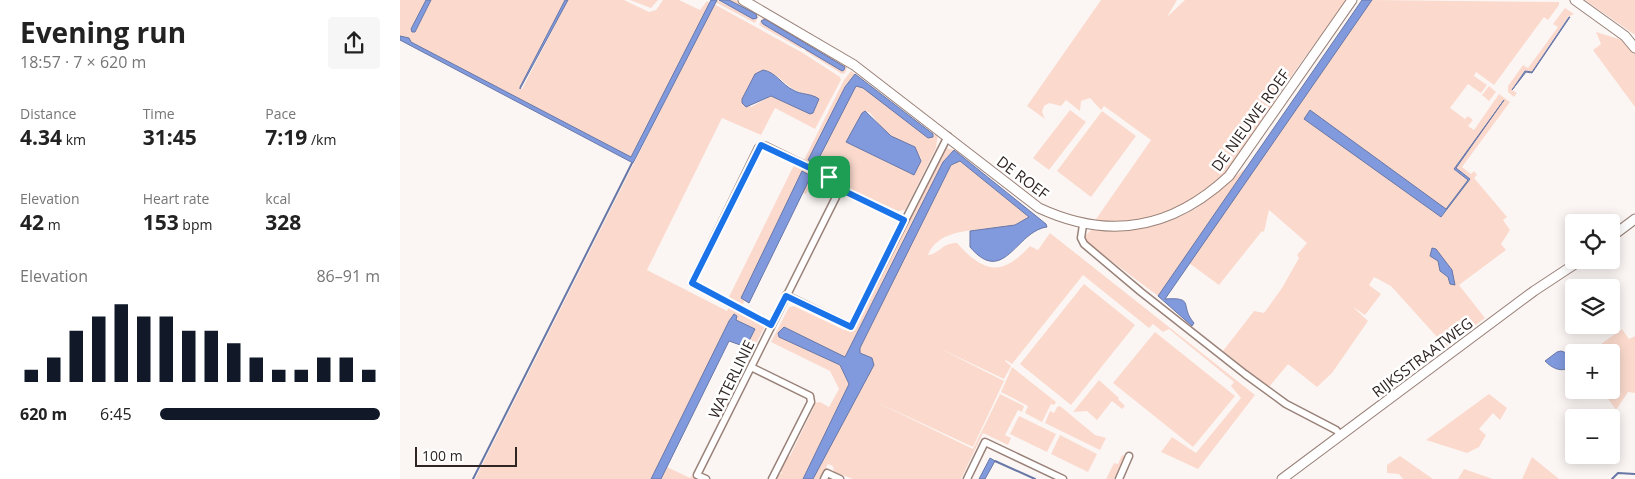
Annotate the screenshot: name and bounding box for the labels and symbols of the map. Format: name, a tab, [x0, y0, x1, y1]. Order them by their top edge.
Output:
street label: DE NIEUWE ROEF	[1206, 65, 1294, 175]
street label: DE ROEF	[993, 151, 1053, 203]
pin	[808, 156, 850, 198]
street label: RIJKSSTRAATWEG	[1368, 313, 1476, 401]
street label: WATERLINIE	[703, 336, 759, 422]
scale bar	[415, 444, 518, 467]

